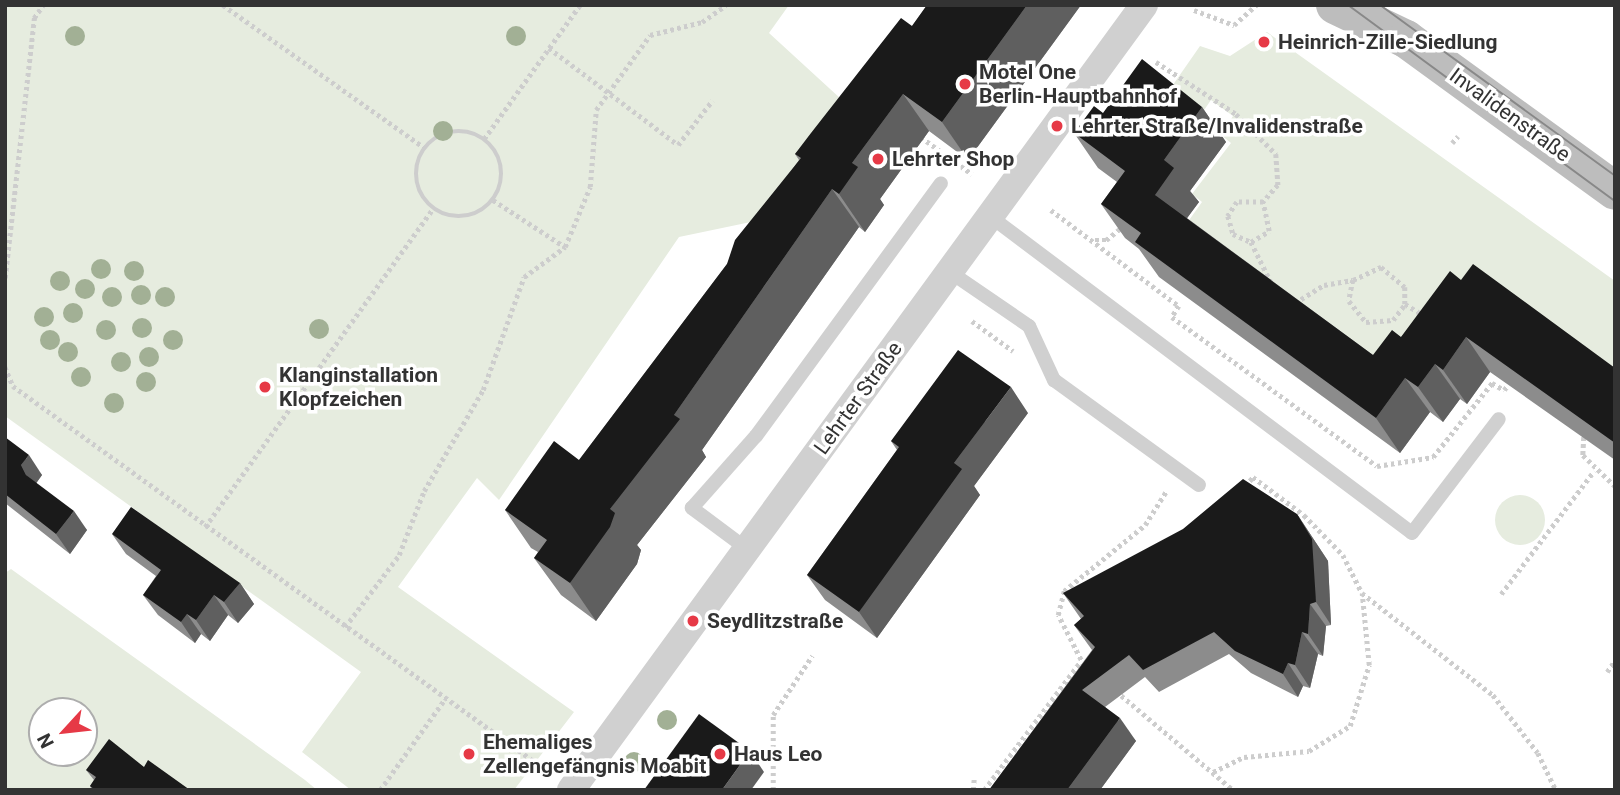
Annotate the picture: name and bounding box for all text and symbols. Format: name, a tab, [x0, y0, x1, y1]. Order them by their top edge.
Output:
place label: Heinrich-Zille-Siedlung	[1278, 29, 1497, 55]
marker: Heinrich-Zille-Siedlung	[1256, 34, 1272, 50]
place label: Motel One Berlin-Hauptbahnhof	[979, 59, 1177, 109]
street label: Invalidenstraße	[1445, 63, 1575, 167]
marker: Motel One Berlin-Hauptbahnhof	[957, 76, 973, 92]
place label: Lehrter Straße/Invalidenstraße	[1071, 113, 1363, 139]
marker: Lehrter Straße/Invalidenstraße	[1049, 118, 1065, 134]
place label: Lehrter Shop	[892, 146, 1014, 172]
marker: Lehrter Shop	[870, 151, 886, 167]
street label: Lehrter Straße	[809, 337, 907, 459]
place label: Klanginstallation Klopfzeichen	[279, 362, 438, 412]
marker: Klanginstallation Klopfzeichen	[257, 379, 273, 395]
place label: Seydlitzstraße	[707, 608, 843, 634]
marker: Seydlitzstraße	[685, 613, 701, 629]
north arrow	[28, 697, 98, 767]
place label: Ehemaliges Zellengefängnis Moabit	[483, 729, 706, 779]
text: N	[32, 730, 59, 752]
place label: Haus Leo	[734, 741, 822, 767]
marker: Ehemaliges Zellengefängnis Moabit	[461, 746, 477, 762]
marker: Haus Leo	[712, 746, 728, 762]

